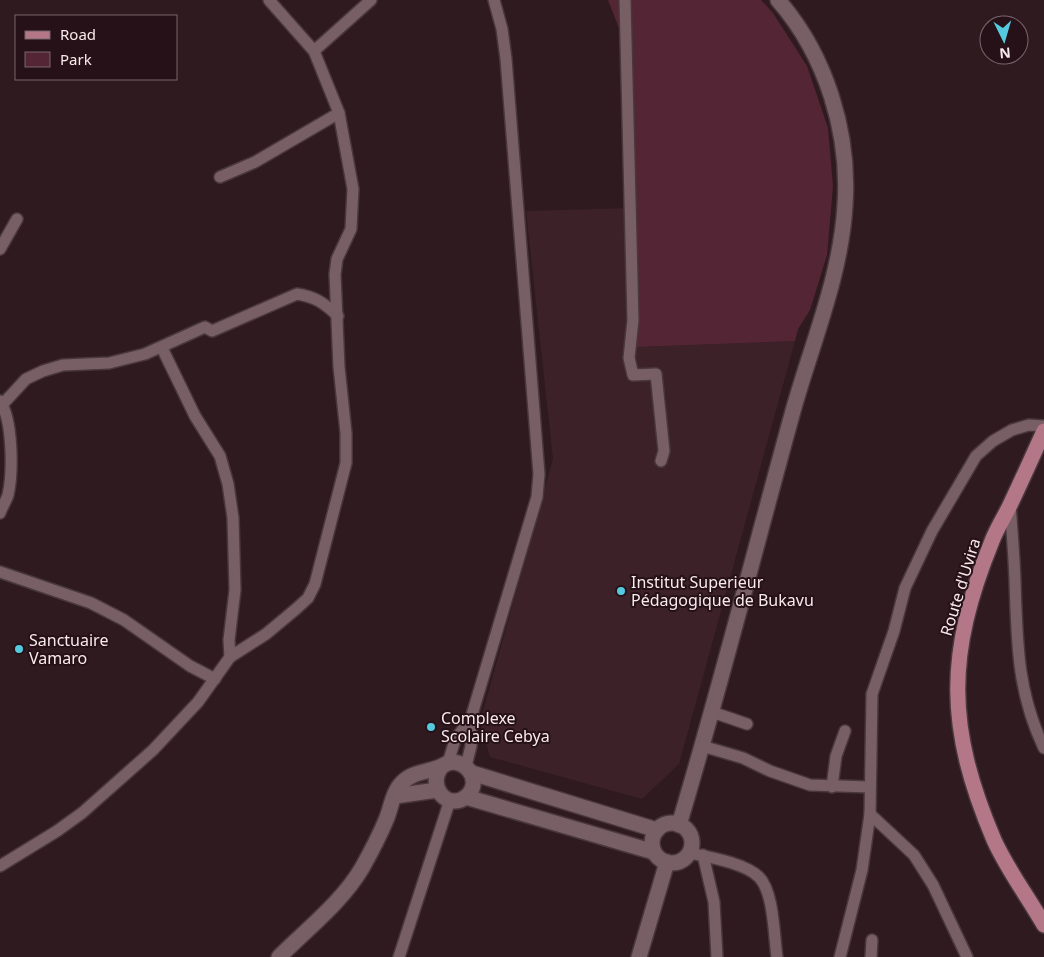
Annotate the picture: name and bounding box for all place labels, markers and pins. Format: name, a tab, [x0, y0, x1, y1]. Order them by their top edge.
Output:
place label: Institut Superieur Pédagogique de Bukavu	[631, 571, 814, 611]
marker: Institut Superieur Pédagogique de Bukavu	[615, 585, 627, 597]
place label: Sanctuaire Vamaro	[29, 629, 108, 669]
marker: Sanctuaire Vamaro	[13, 643, 25, 655]
place label: Complexe Scolaire Cebya	[441, 707, 550, 747]
marker: Complexe Scolaire Cebya	[425, 721, 437, 733]

